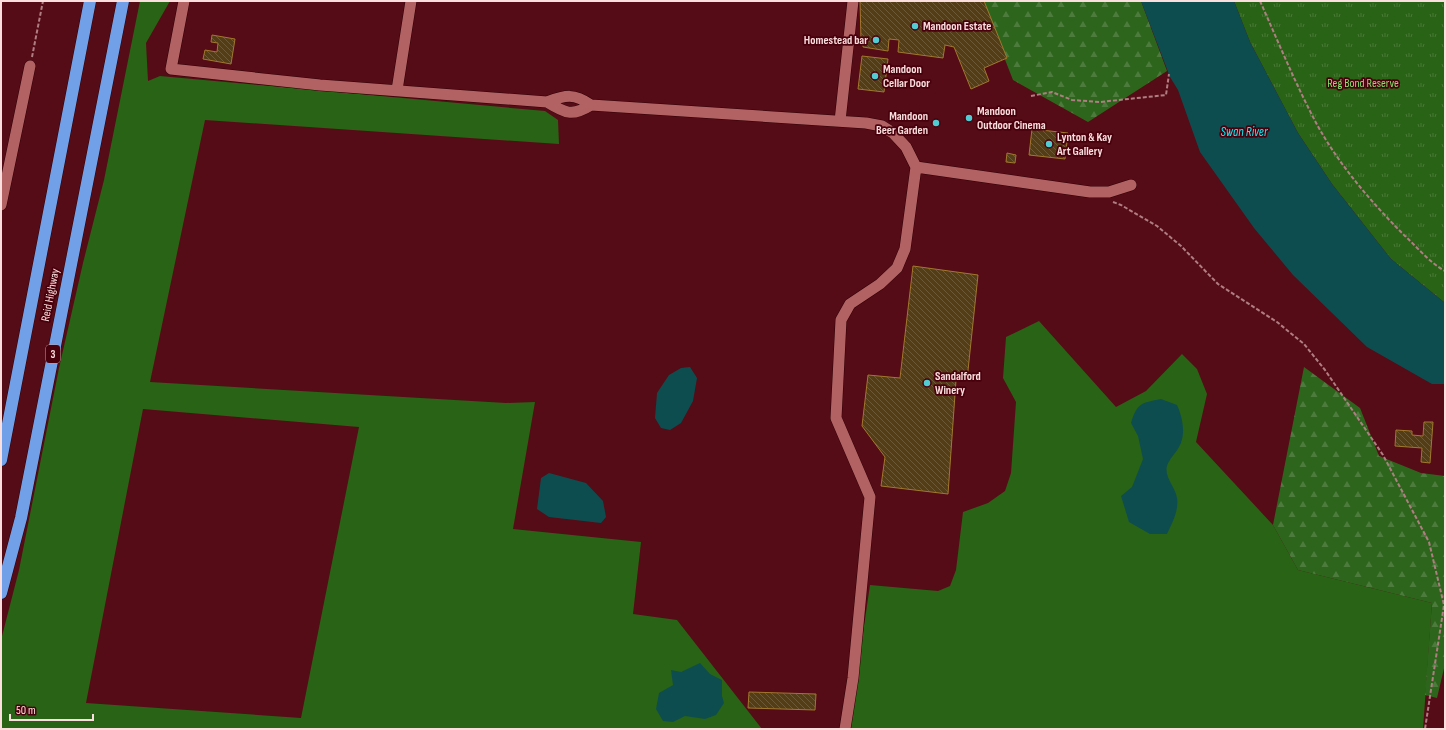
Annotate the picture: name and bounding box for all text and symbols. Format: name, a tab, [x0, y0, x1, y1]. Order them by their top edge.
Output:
place label: Mandoon Estate	[923, 19, 991, 34]
marker: Mandoon Estate	[910, 21, 920, 31]
place label: Homestead bar	[804, 33, 868, 48]
marker: Homestead bar	[871, 35, 881, 45]
place label: Mandoon Cellar Door	[883, 62, 930, 91]
marker: Mandoon Cellar Door	[870, 71, 880, 81]
park label: Reg Bond Reserve	[1327, 76, 1399, 91]
place label: Mandoon Outdoor Cinema	[977, 104, 1046, 133]
place label: Mandoon Beer Garden	[876, 109, 928, 138]
marker: Mandoon Outdoor Cinema	[964, 113, 974, 123]
marker: Mandoon Beer Garden	[931, 118, 941, 128]
water label: Swan River	[1220, 124, 1269, 140]
place label: Lynton & Kay Art Gallery	[1056, 130, 1112, 159]
marker: Lynton & Kay Art Gallery	[1044, 139, 1054, 149]
street label: Reid Highway	[38, 267, 63, 323]
road number: 3	[46, 345, 60, 363]
place label: Sandalford Winery	[935, 369, 981, 398]
marker: Sandalford Winery	[922, 378, 932, 388]
scale bar	[10, 696, 93, 722]
text: 50 m	[16, 703, 36, 718]

